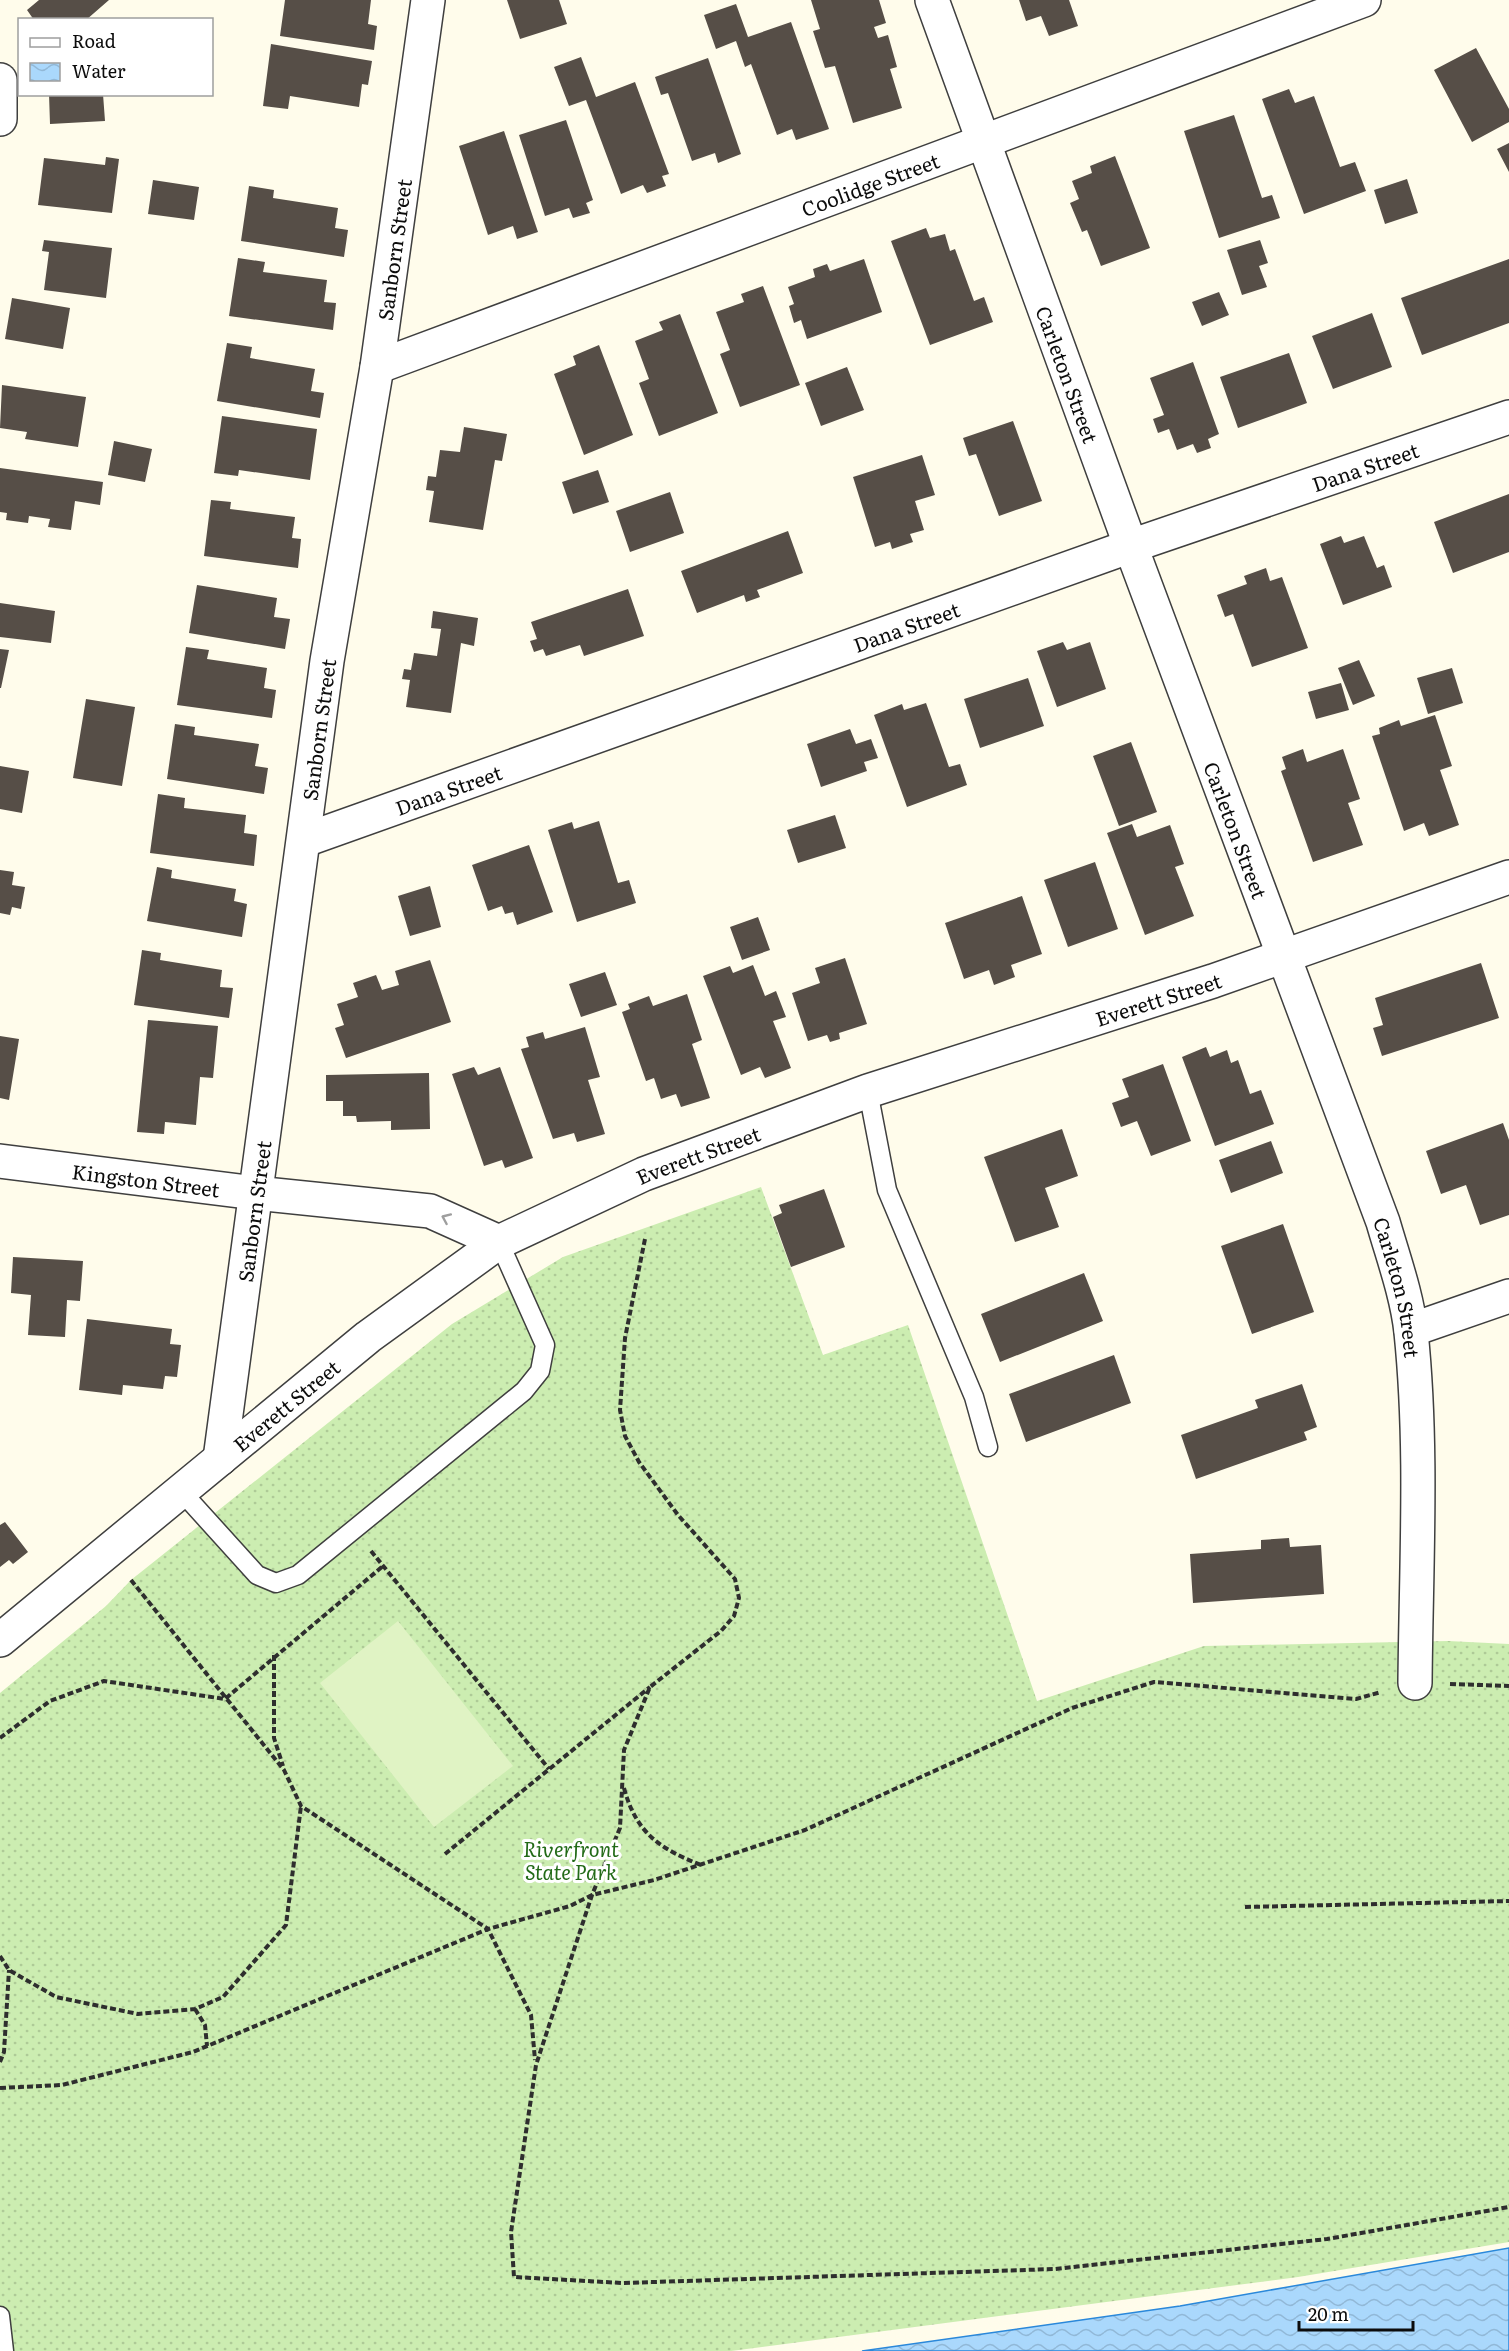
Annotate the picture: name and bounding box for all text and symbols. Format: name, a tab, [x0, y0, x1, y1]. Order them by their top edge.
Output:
legend	[18, 18, 213, 96]
text: Road	[72, 27, 116, 54]
text: Water	[72, 57, 126, 84]
street label: Coolidge Street	[797, 144, 943, 223]
street label: Sanborn Street	[369, 177, 418, 322]
street label: Carleton Street	[1029, 301, 1107, 447]
street label: Dana Street	[1308, 434, 1422, 498]
street label: Dana Street	[849, 593, 963, 659]
street label: Sanborn Street	[293, 657, 342, 802]
street label: Dana Street	[391, 756, 506, 822]
street label: Carleton Street	[1197, 757, 1276, 903]
street label: Everett Street	[1091, 964, 1225, 1033]
street label: Everett Street	[630, 1117, 764, 1191]
street label: Sanborn Street	[229, 1139, 278, 1284]
street label: Kingston Street	[70, 1155, 221, 1203]
one-way arrow	[441, 1213, 452, 1225]
street label: Carleton Street	[1367, 1213, 1428, 1359]
street label: Everett Street	[226, 1352, 346, 1458]
park label: Riverfront State Park	[523, 1833, 619, 1886]
scale bar	[1299, 2294, 1413, 2332]
text: 20 m	[1308, 2300, 1349, 2327]

